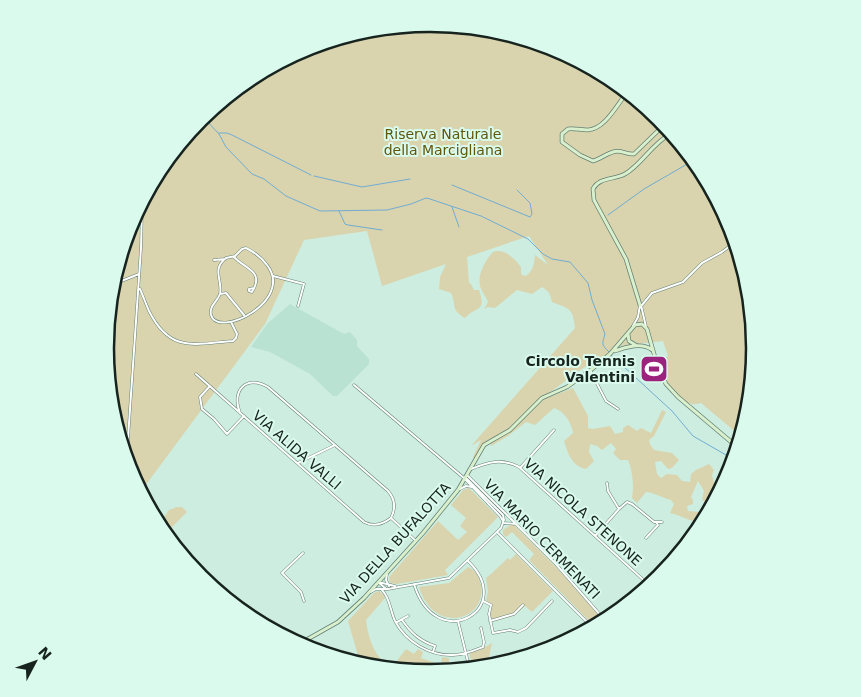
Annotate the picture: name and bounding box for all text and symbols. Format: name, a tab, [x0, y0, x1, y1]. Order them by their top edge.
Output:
park label: Riserva Naturale della Marcigliana	[384, 126, 502, 158]
place label: Circolo Tennis Valentini	[526, 353, 635, 385]
sports icon: Circolo Tennis Valentini	[639, 354, 669, 384]
street label: VIA ALIDA VALLI	[250, 407, 344, 493]
street label: VIA NICOLA STENONE	[521, 455, 645, 569]
street label: VIA MARIO CERMENATI	[481, 476, 603, 602]
street label: VIA DELLA BUFALOTTA	[336, 479, 454, 607]
north arrow	[10, 637, 60, 687]
text: N	[35, 644, 55, 663]

